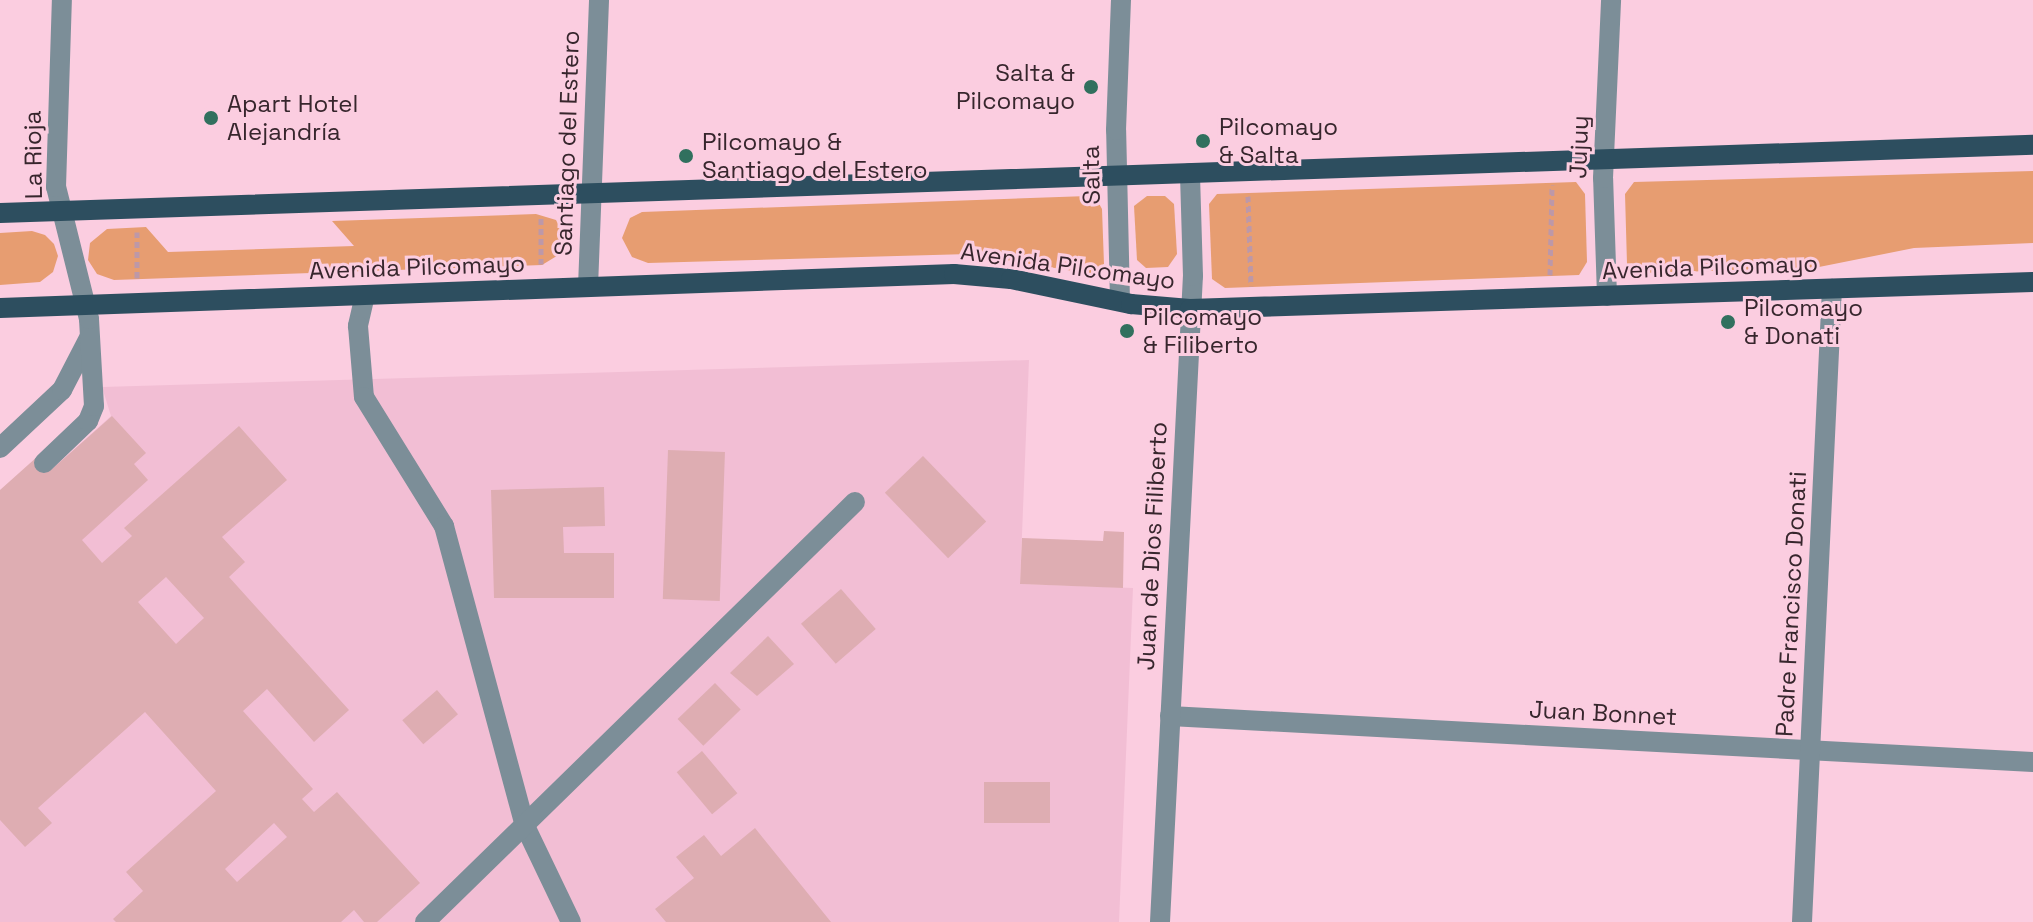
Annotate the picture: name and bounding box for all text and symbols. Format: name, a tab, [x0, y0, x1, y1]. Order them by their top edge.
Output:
street label: Santiago del Estero	[549, 30, 585, 256]
place label: Salta & Pilcomayo	[956, 59, 1075, 115]
marker: Salta & Pilcomayo	[1082, 78, 1100, 96]
place label: Apart Hotel Alejandría	[227, 90, 358, 146]
marker: Apart Hotel Alejandría	[202, 109, 220, 127]
street label: La Rioja	[18, 110, 48, 200]
place label: Pilcomayo & Salta	[1219, 113, 1338, 169]
street label: Jujuy	[1563, 115, 1595, 179]
place label: Pilcomayo & Santiago del Estero	[702, 128, 928, 184]
marker: Pilcomayo & Salta	[1194, 132, 1212, 150]
street label: Salta	[1076, 145, 1106, 205]
marker: Pilcomayo & Santiago del Estero	[677, 147, 695, 165]
street label: Avenida Pilcomayo	[959, 237, 1177, 295]
street label: Avenida Pilcomayo	[308, 249, 526, 285]
street label: Avenida Pilcomayo	[1601, 249, 1819, 285]
place label: Pilcomayo & Donati	[1744, 294, 1863, 350]
place label: Pilcomayo & Filiberto	[1143, 303, 1262, 359]
marker: Pilcomayo & Donati	[1719, 313, 1737, 331]
marker: Pilcomayo & Filiberto	[1118, 322, 1136, 340]
street label: Juan de Dios Filiberto	[1131, 421, 1173, 671]
street label: Padre Francisco Donati	[1770, 471, 1812, 737]
street label: Juan Bonnet	[1528, 695, 1678, 731]

